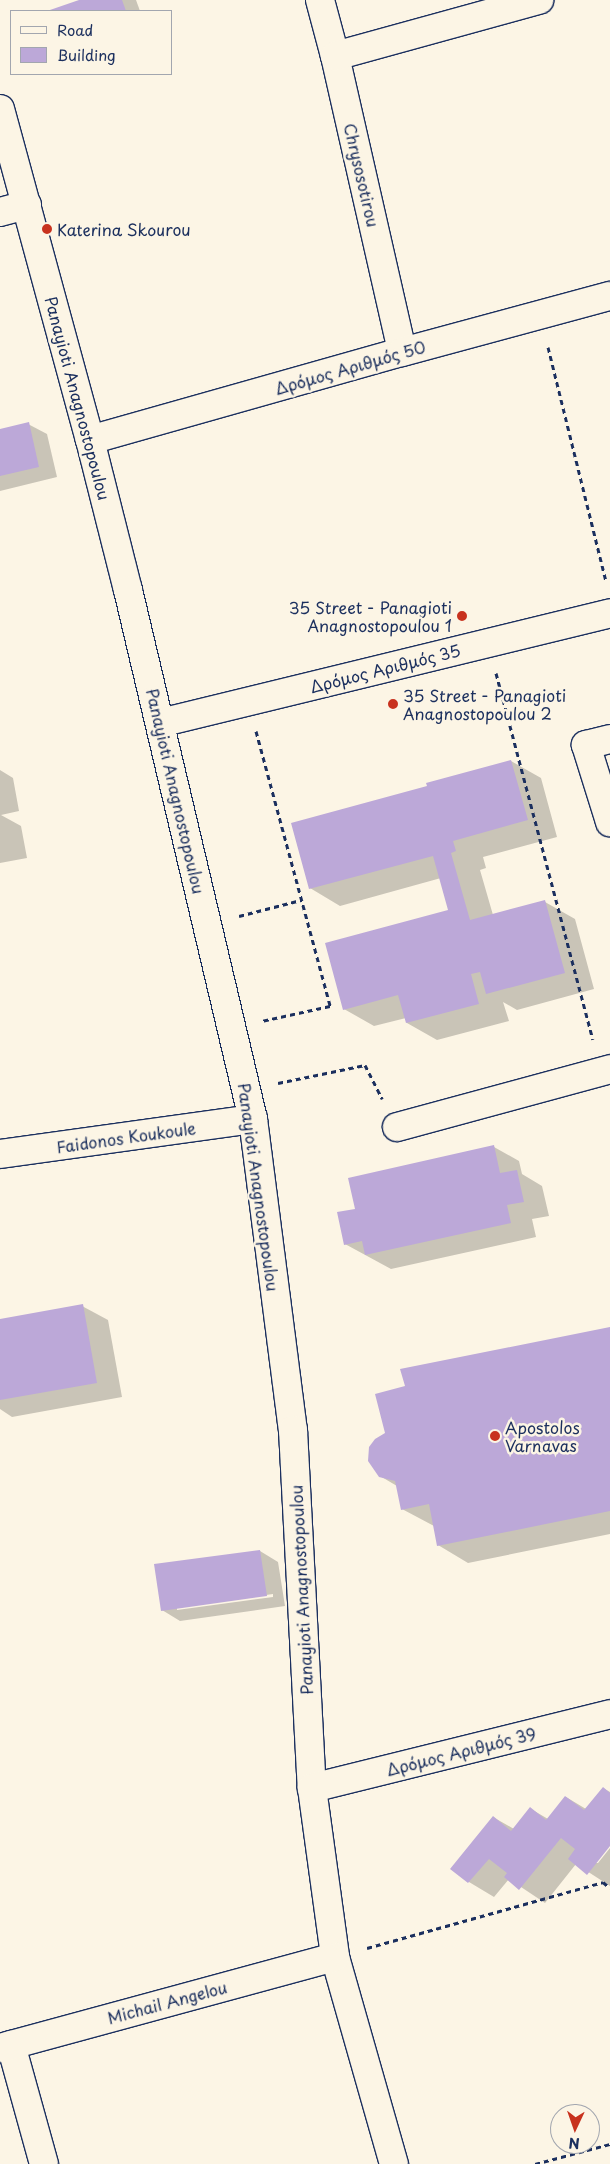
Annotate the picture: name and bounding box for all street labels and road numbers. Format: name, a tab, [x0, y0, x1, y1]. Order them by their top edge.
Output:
street label: Chrysosotirou	[341, 121, 383, 229]
street label: Panayioti Anagnostopoulou	[41, 294, 115, 502]
street label: Δρόμος Αριθμός 50	[272, 336, 428, 398]
street label: Δρόμος Αριθμός 35	[307, 640, 463, 696]
street label: Panayioti Anagnostopoulou	[143, 686, 209, 896]
street label: Panayioti Anagnostopoulou	[235, 1081, 283, 1293]
street label: Faidonos Koukoule	[55, 1118, 197, 1156]
street label: Panayioti Anagnostopoulou	[286, 1484, 316, 1696]
street label: Δρόμος Αριθμός 39	[384, 1723, 538, 1779]
street label: Michail Angelou	[105, 1977, 229, 2027]

